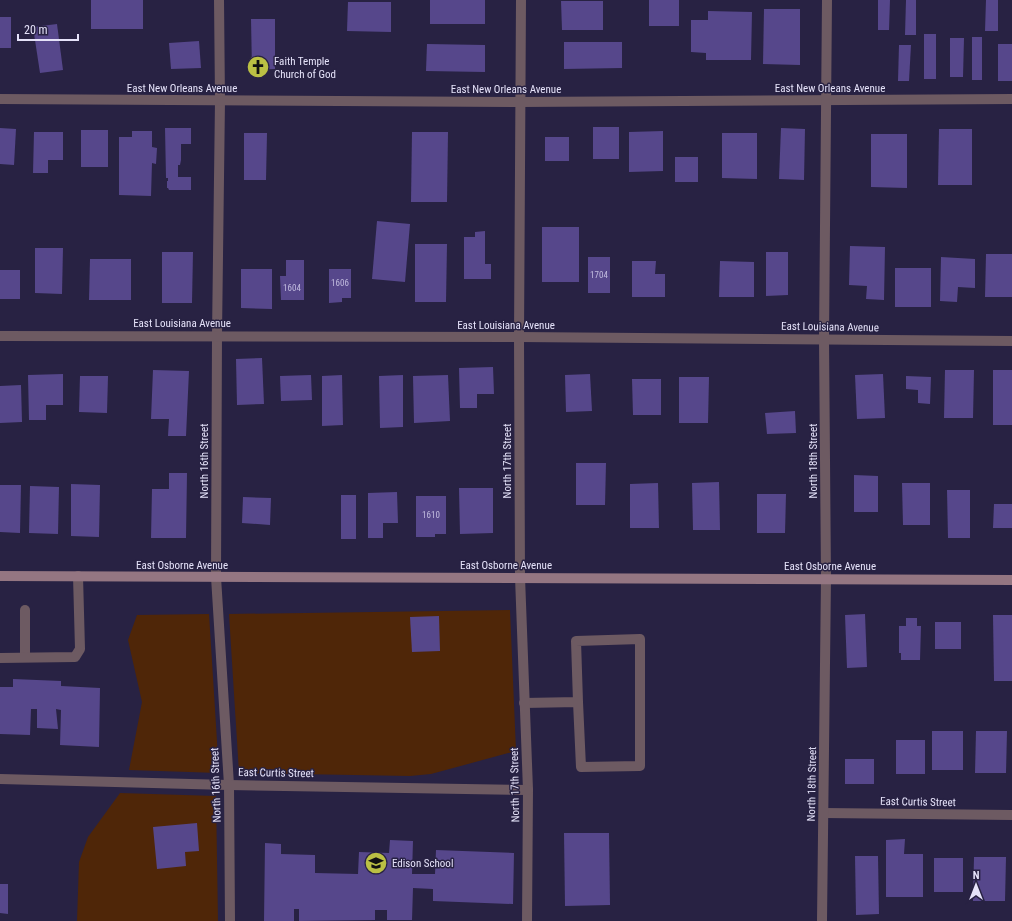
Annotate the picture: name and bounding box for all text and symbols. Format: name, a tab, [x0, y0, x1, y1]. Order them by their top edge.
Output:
scale bar	[18, 16, 78, 42]
text: 20 m	[24, 23, 48, 37]
church icon: Faith Temple Church of God	[245, 54, 271, 80]
place label: Faith Temple Church of God	[274, 55, 336, 81]
street label: East New Orleans Avenue	[127, 82, 237, 95]
street label: East New Orleans Avenue	[775, 82, 885, 95]
street label: East New Orleans Avenue	[451, 83, 561, 96]
house number: 1704	[590, 270, 608, 280]
house number: 1606	[331, 278, 349, 288]
house number: 1604	[283, 283, 301, 293]
street label: East Louisiana Avenue	[133, 317, 231, 330]
street label: East Louisiana Avenue	[457, 319, 555, 332]
street label: East Louisiana Avenue	[781, 320, 879, 334]
street label: North 16th Street	[198, 424, 211, 498]
street label: North 17th Street	[501, 424, 514, 498]
street label: North 18th Street	[807, 424, 820, 498]
house number: 1610	[422, 510, 440, 520]
street label: East Osborne Avenue	[136, 559, 228, 572]
street label: East Osborne Avenue	[460, 559, 552, 572]
street label: East Osborne Avenue	[784, 560, 876, 573]
street label: North 16th Street	[208, 747, 224, 823]
street label: North 18th Street	[805, 747, 819, 821]
street label: North 17th Street	[508, 748, 522, 822]
street label: East Curtis Street	[238, 766, 314, 780]
street label: East Curtis Street	[880, 795, 956, 809]
school or university icon: Edison School	[363, 850, 389, 876]
place label: Edison School	[392, 857, 453, 870]
north arrow	[956, 865, 996, 905]
text: N	[973, 869, 980, 882]

